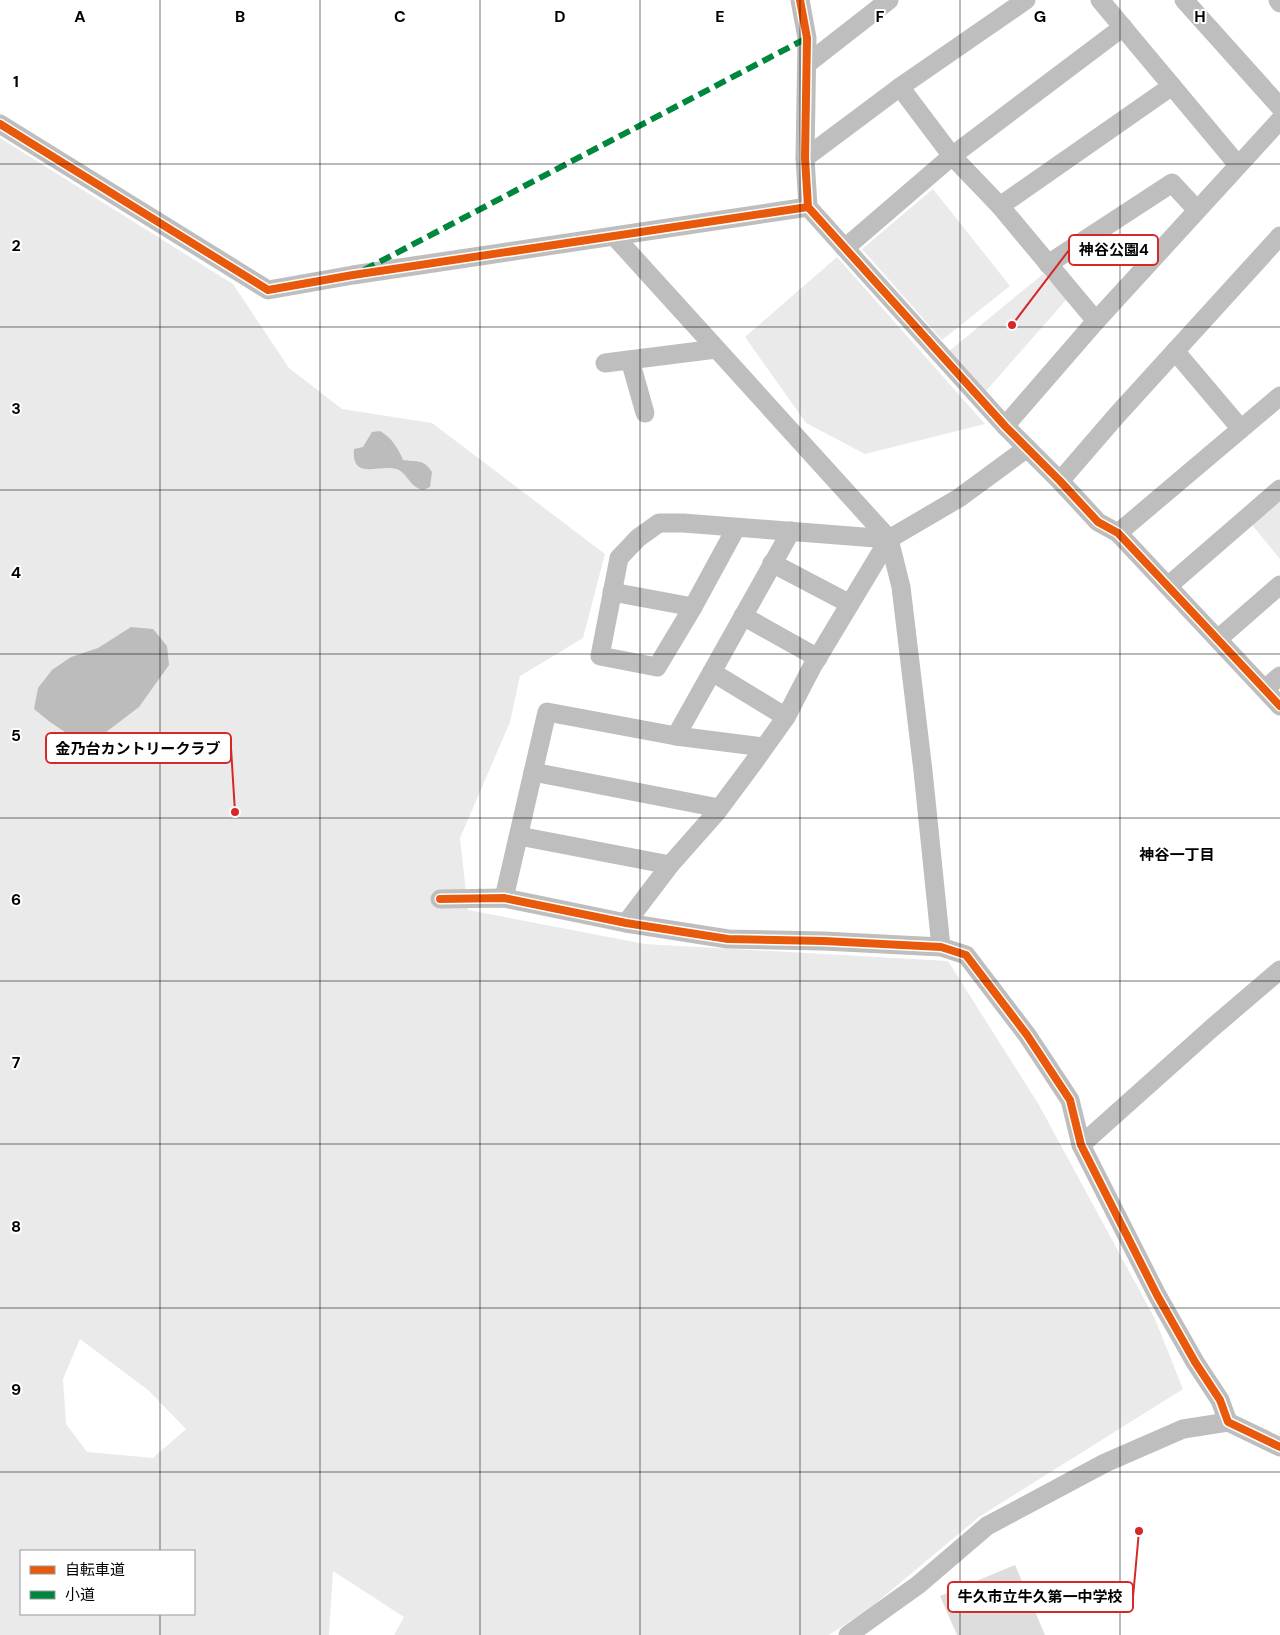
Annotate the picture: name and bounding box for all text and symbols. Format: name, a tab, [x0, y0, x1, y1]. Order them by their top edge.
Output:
text: A	[74, 6, 86, 27]
text: B	[235, 6, 245, 27]
text: C	[394, 6, 406, 27]
text: D	[554, 6, 566, 27]
text: E	[715, 6, 725, 27]
text: F	[876, 6, 885, 27]
text: G	[1034, 6, 1046, 27]
text: H	[1194, 6, 1206, 27]
text: 1	[13, 71, 19, 92]
text: 2	[11, 235, 21, 256]
callout: 神谷公園4	[1069, 235, 1158, 265]
text: 神谷公園4	[1078, 240, 1149, 260]
text: 3	[11, 398, 21, 419]
text: 4	[11, 562, 21, 583]
text: 5	[11, 725, 21, 746]
callout: 金乃台カントリークラブ	[46, 733, 231, 763]
text: 金乃台カントリークラブ	[55, 739, 221, 759]
district label: 神谷一丁目	[1138, 845, 1215, 865]
text: 6	[11, 889, 21, 910]
text: 7	[12, 1052, 21, 1073]
text: 8	[11, 1216, 21, 1237]
text: 9	[11, 1379, 21, 1400]
legend	[20, 1550, 195, 1615]
text: 自転車道	[65, 1560, 125, 1580]
callout: 牛久市立牛久第一中学校	[948, 1582, 1133, 1612]
text: 小道	[65, 1585, 95, 1605]
text: 牛久市立牛久第一中学校	[957, 1587, 1123, 1607]

